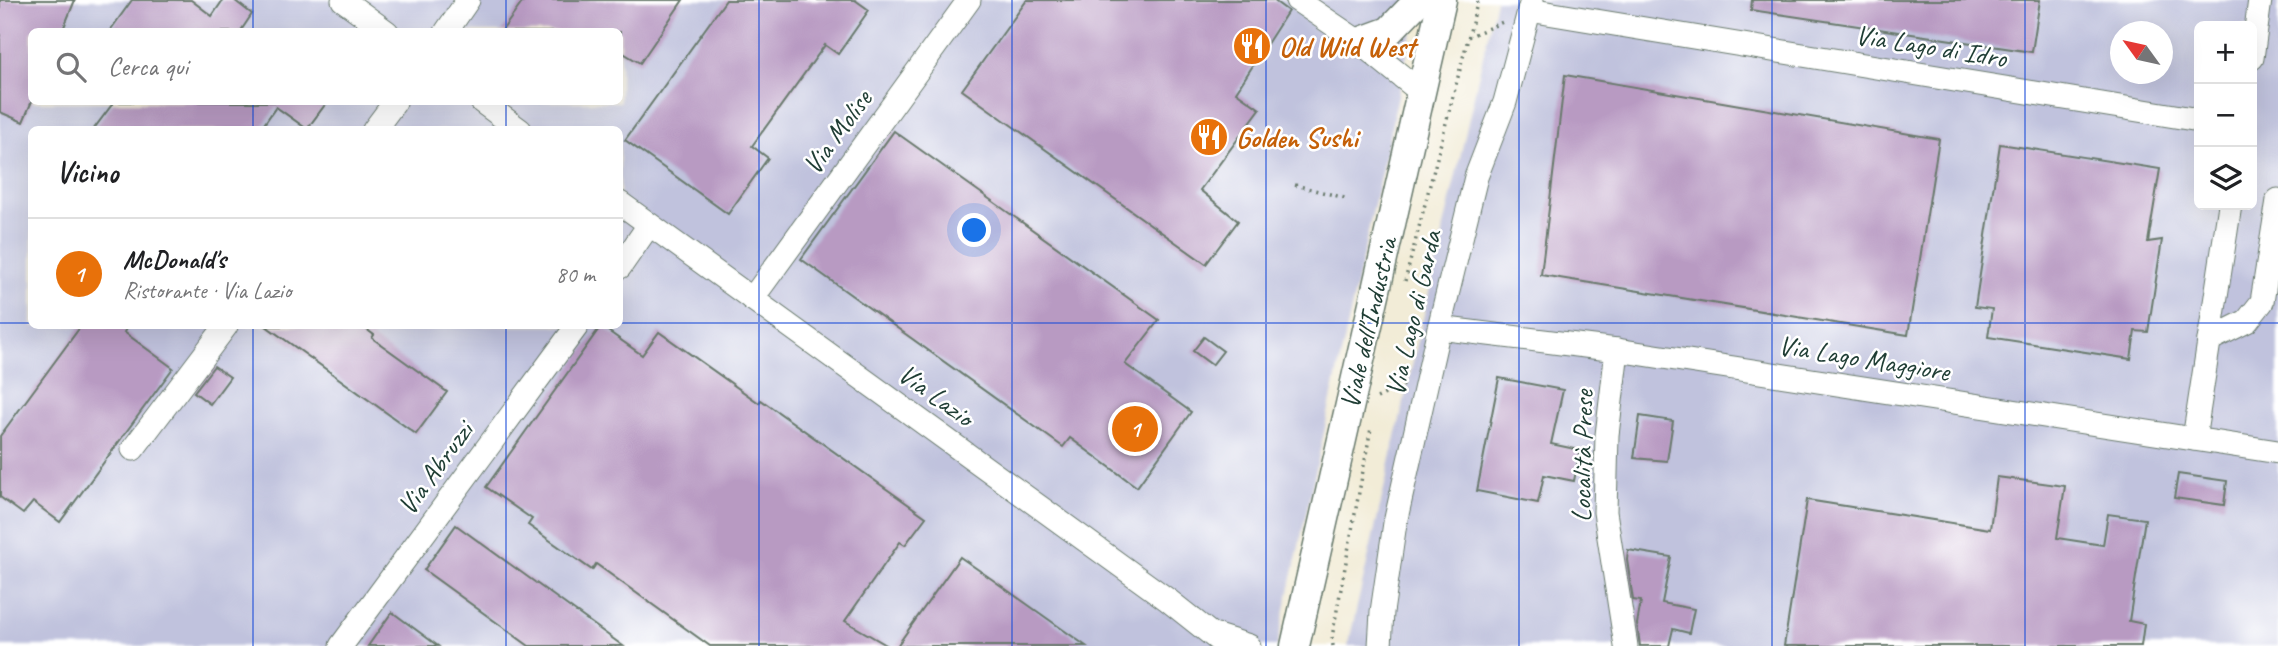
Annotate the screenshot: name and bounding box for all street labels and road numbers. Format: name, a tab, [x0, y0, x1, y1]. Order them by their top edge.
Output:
street label: Via Lago di Idro	[1853, 17, 2011, 76]
street label: Via Molise	[795, 81, 880, 181]
street label: Via Lago di Garda	[1377, 225, 1449, 399]
street label: Viale dell'Industria	[1331, 232, 1405, 412]
street label: Via Lago Maggiore	[1776, 327, 1954, 389]
street label: Via Lazio	[891, 356, 983, 436]
street label: Località Prese	[1563, 388, 1601, 522]
street label: Via Abruzzi	[389, 411, 483, 521]

